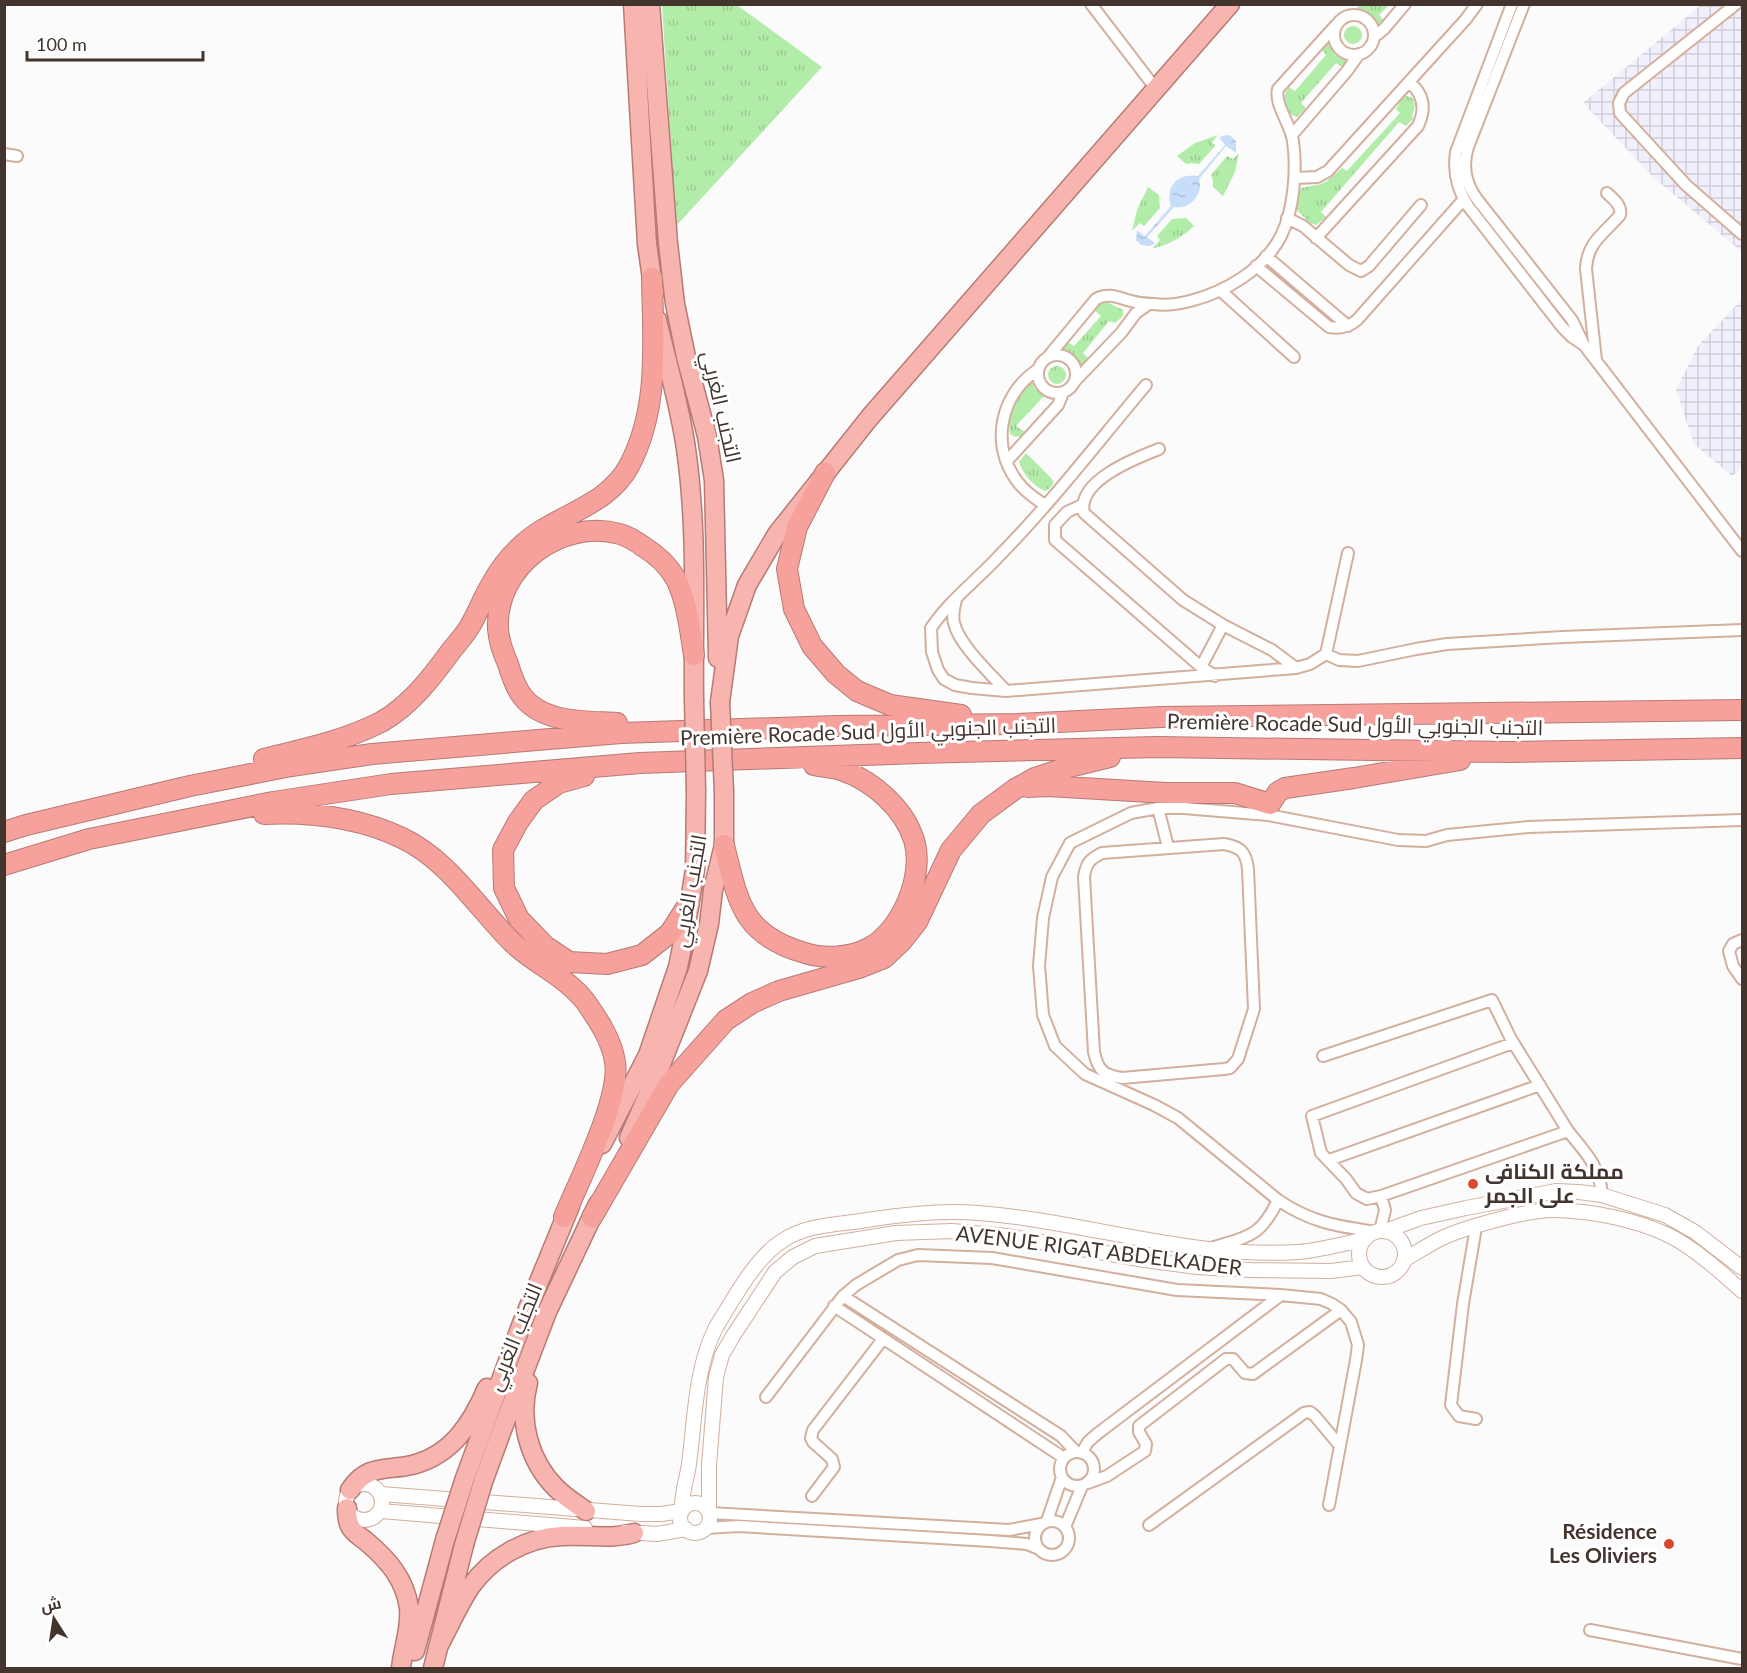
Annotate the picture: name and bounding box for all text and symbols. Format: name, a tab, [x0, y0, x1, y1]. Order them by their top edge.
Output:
scale bar	[27, 24, 202, 62]
text: 100 m	[36, 33, 87, 55]
street label: التجنب الغربي	[693, 348, 747, 466]
street label: Première Rocade Sud التجنب الجنوبي الأول	[1167, 708, 1543, 744]
street label: Première Rocade Sud التجنب الجنوبي الأول	[679, 711, 1057, 755]
street label: التجنب الغربي	[666, 832, 716, 950]
place label: مملكة الكنافى على الجمر	[1484, 1158, 1624, 1208]
marker: مملكة الكنافى على الجمر	[1466, 1177, 1480, 1191]
street label: AVENUE RIGAT ABDELKADER	[955, 1220, 1244, 1280]
street label: التجنب الغربي	[481, 1279, 551, 1396]
place label: Résidence Les Oliviers	[1549, 1518, 1657, 1567]
marker: Résidence Les Oliviers	[1662, 1537, 1676, 1551]
north arrow	[24, 1589, 84, 1649]
text: ش	[39, 1592, 63, 1616]

